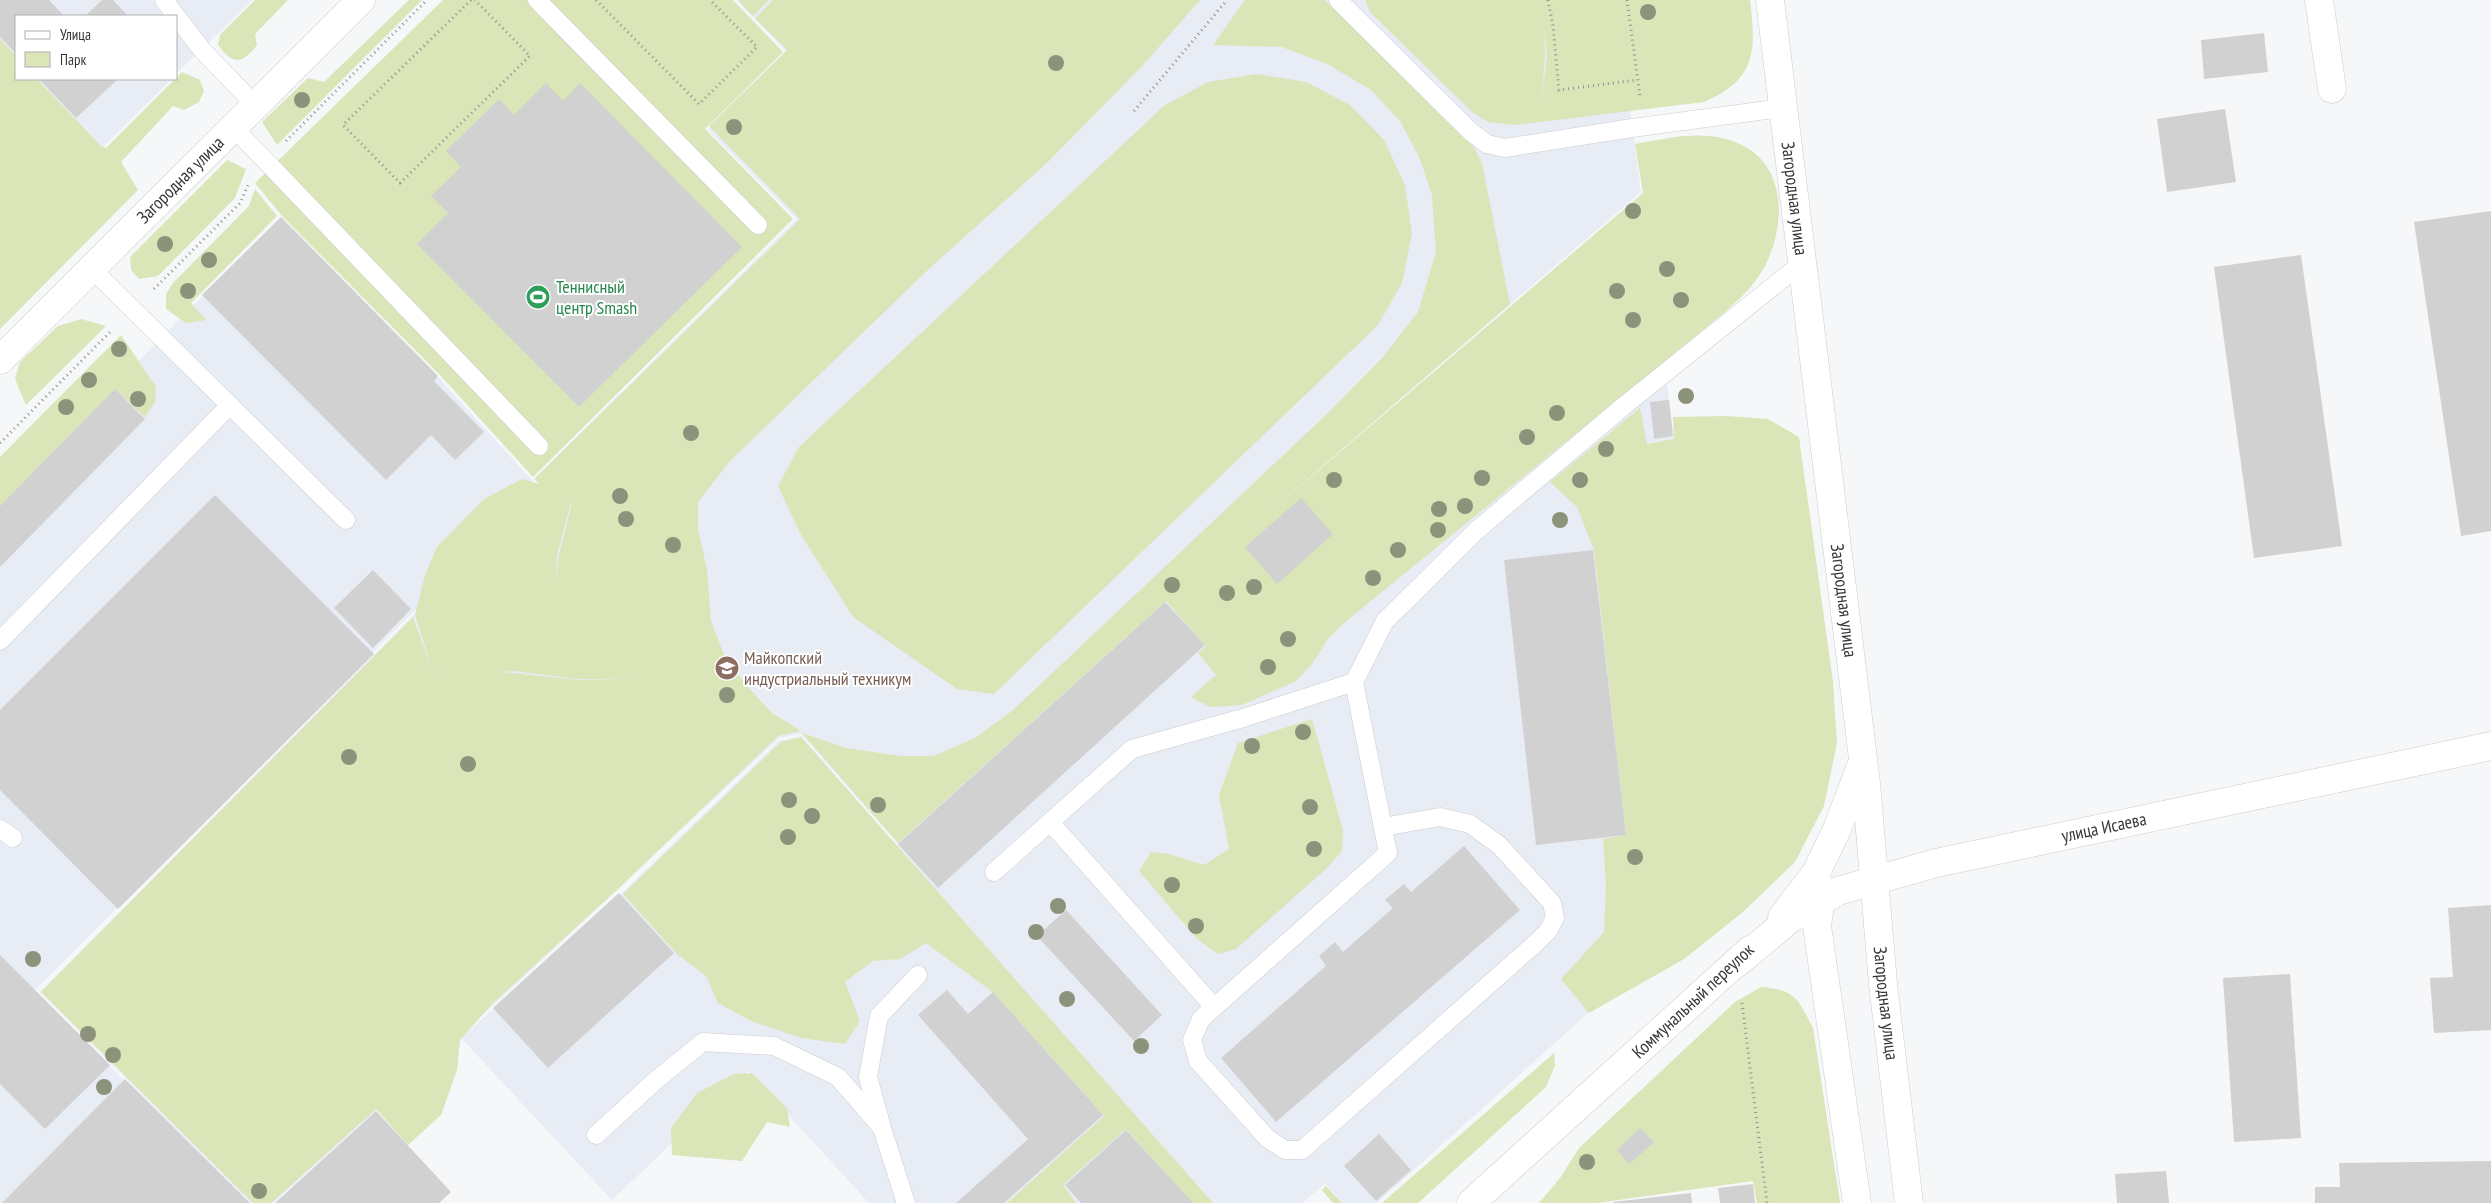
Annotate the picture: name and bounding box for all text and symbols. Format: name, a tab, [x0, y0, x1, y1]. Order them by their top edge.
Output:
legend	[15, 15, 178, 80]
text: Улица	[60, 25, 91, 44]
text: Парк	[60, 50, 86, 69]
street label: Загородная улица	[132, 131, 229, 228]
street label: Загородная улица	[1776, 140, 1813, 256]
place label: Теннисный центр Smash	[556, 275, 637, 319]
sports icon: Теннисный центр Smash	[525, 284, 551, 310]
street label: Загородная улица	[1826, 542, 1862, 658]
place label: Майкопский индустриальный техникум	[744, 646, 912, 690]
school or university icon: Майкопский индустриальный техникум	[714, 655, 740, 681]
street label: улица Исаева	[2059, 807, 2148, 847]
street label: Коммунальный переулок	[1627, 938, 1758, 1063]
street label: Загородная улица	[1869, 945, 1904, 1061]

